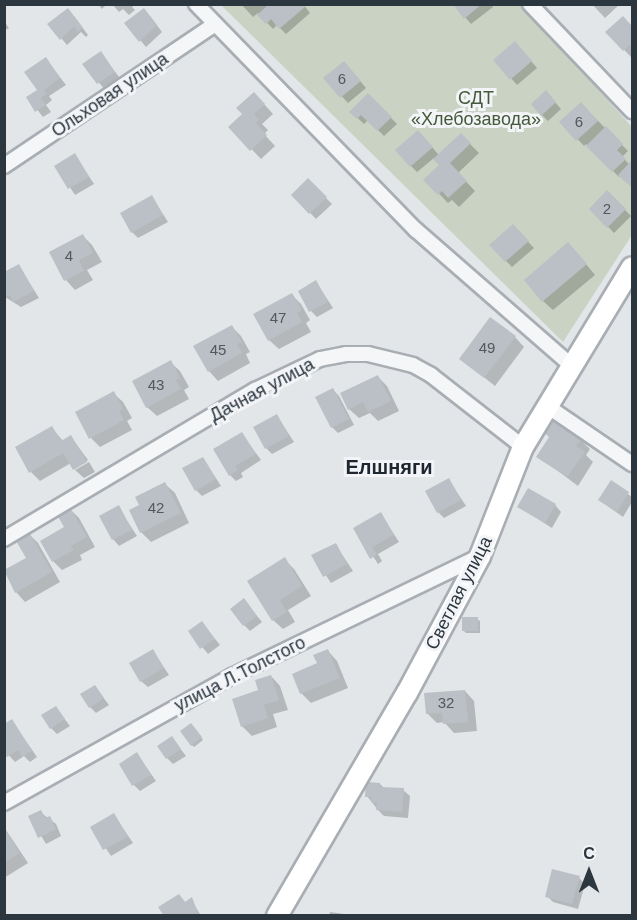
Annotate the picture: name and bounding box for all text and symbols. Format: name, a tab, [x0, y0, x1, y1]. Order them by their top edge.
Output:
street label: Ольховая улица	[48, 48, 172, 142]
house number: 6	[338, 70, 346, 88]
park label: СДТ «Хлебозавода»	[411, 88, 541, 130]
house number: 6	[575, 113, 583, 131]
house number: 2	[603, 200, 611, 218]
house number: 4	[65, 247, 73, 265]
house number: 47	[270, 309, 286, 327]
house number: 49	[479, 339, 495, 357]
house number: 45	[210, 341, 226, 359]
street label: Дачная улица	[206, 353, 318, 427]
house number: 43	[148, 376, 164, 394]
district label: Елшняги	[345, 455, 433, 479]
house number: 42	[148, 499, 164, 517]
street label: Светлая улица	[421, 533, 497, 653]
street label: улица Л.Толстого	[171, 632, 309, 716]
house number: 32	[438, 694, 454, 712]
north arrow	[559, 842, 619, 902]
text: С	[583, 845, 595, 862]

